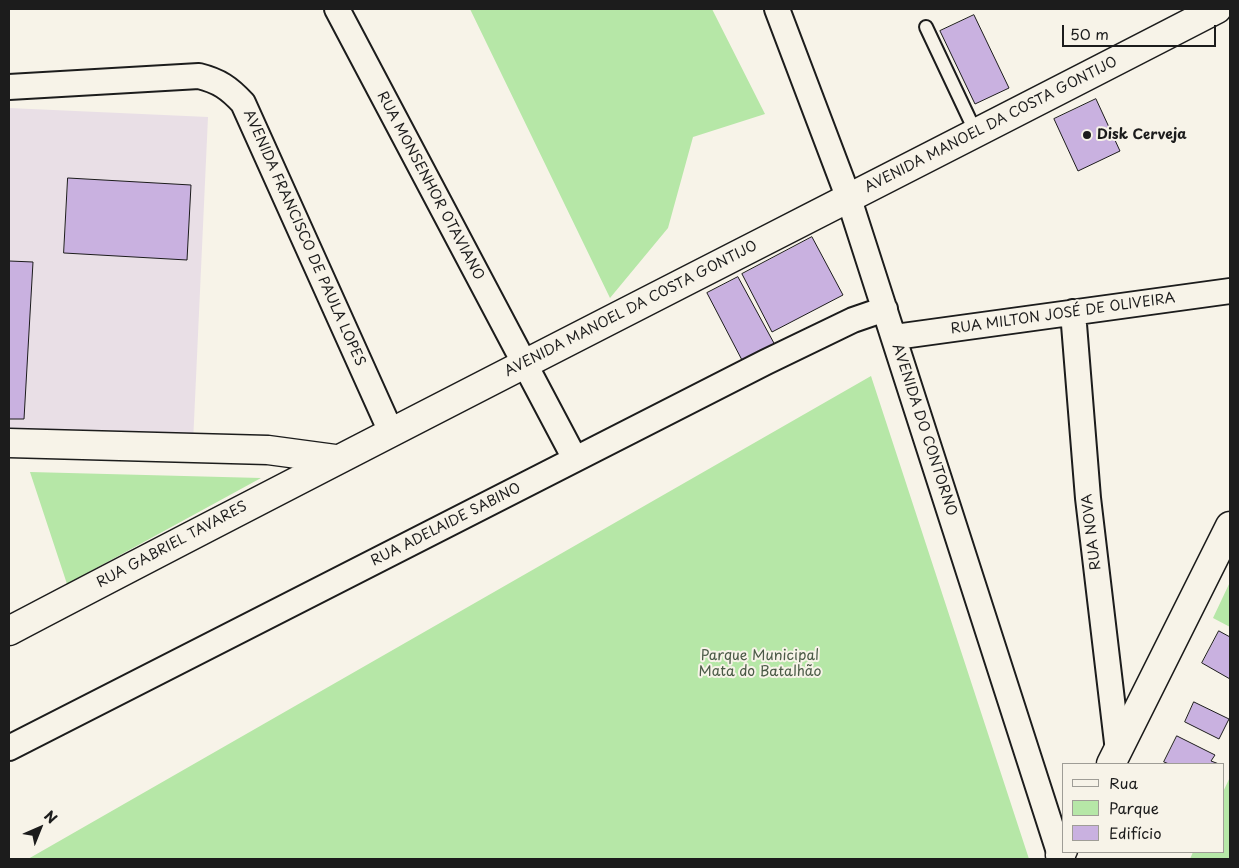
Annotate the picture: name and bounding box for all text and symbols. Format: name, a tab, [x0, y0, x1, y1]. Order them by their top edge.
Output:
scale bar	[1064, 15, 1218, 47]
text: 50 m	[1070, 22, 1109, 45]
street label: AVENIDA MANOEL DA COSTA GONTIJO	[862, 54, 1120, 196]
street label: RUA MONSENHOR OTAVIANO	[373, 89, 487, 283]
street label: AVENIDA FRANCISCO DE PAULA LOPES	[240, 107, 368, 369]
place label: Disk Cerveja	[1097, 127, 1187, 143]
marker: Disk Cerveja	[1081, 129, 1093, 141]
street label: AVENIDA MANOEL DA COSTA GONTIJO	[502, 238, 760, 380]
street label: RUA MILTON JOSÉ DE OLIVEIRA	[950, 290, 1176, 338]
street label: AVENIDA DO CONTORNO	[888, 342, 960, 518]
street label: RUA ADELAIDE SABINO	[368, 480, 524, 570]
street label: RUA NOVA	[1079, 493, 1105, 571]
street label: RUA GABRIEL TAVARES	[94, 498, 250, 592]
park label: Parque Municipal Mata do Batalhão	[699, 648, 821, 680]
legend	[1062, 763, 1224, 853]
text: Rua	[1109, 771, 1138, 794]
text: Parque	[1109, 796, 1159, 819]
north arrow	[15, 803, 65, 853]
text: N	[39, 805, 62, 828]
text: Edifício	[1109, 821, 1162, 844]

